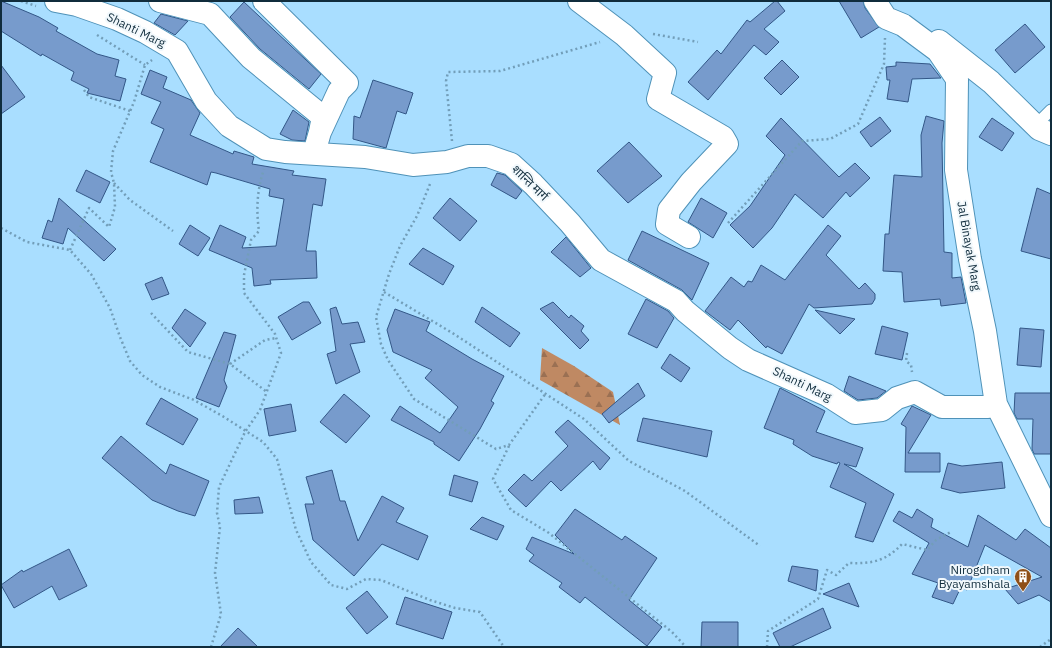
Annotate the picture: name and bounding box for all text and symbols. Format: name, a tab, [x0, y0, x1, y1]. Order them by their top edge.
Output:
street label: Shanti Marg	[104, 9, 169, 51]
street label: शान्ति मार्ग	[509, 162, 552, 204]
street label: Jal Binayak Marg	[954, 200, 985, 292]
street label: Shanti Marg	[770, 363, 835, 405]
place label: Nirogdham Byayamshala	[939, 562, 1011, 591]
building icon: Nirogdham Byayamshala	[1013, 567, 1033, 592]

